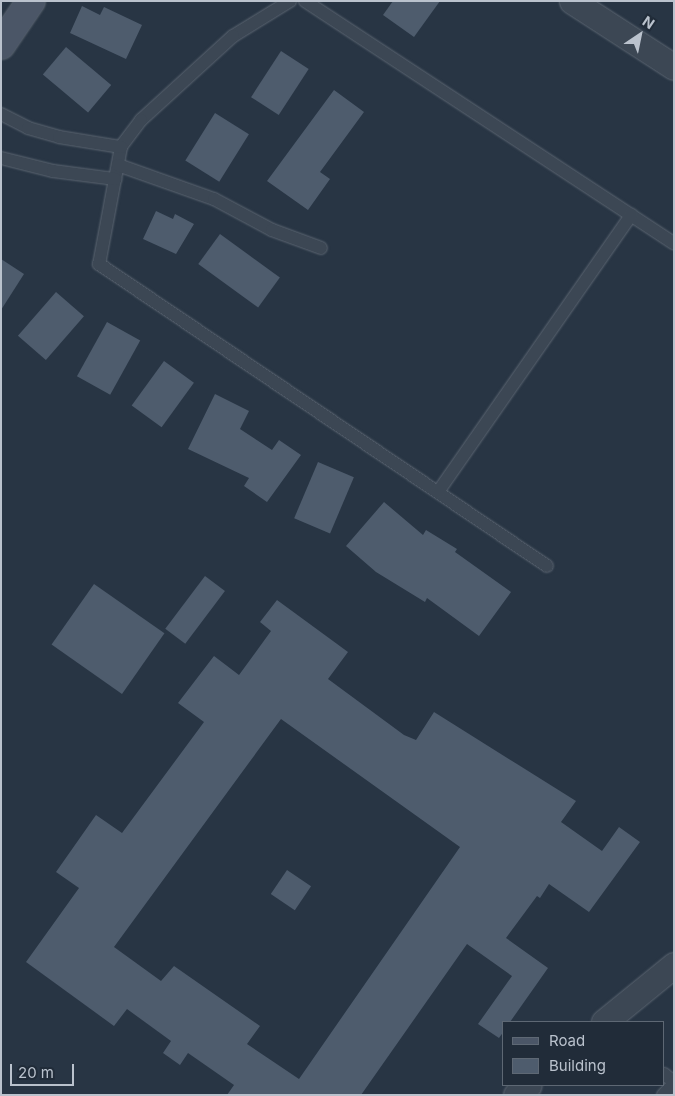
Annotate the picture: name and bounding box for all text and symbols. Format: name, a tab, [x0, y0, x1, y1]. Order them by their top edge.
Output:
north arrow	[615, 10, 665, 60]
text: N	[639, 12, 658, 32]
legend	[502, 1021, 665, 1086]
text: Road	[549, 1031, 585, 1050]
scale bar	[12, 1054, 76, 1086]
text: Building	[549, 1056, 606, 1075]
text: 20 m	[18, 1063, 54, 1082]

